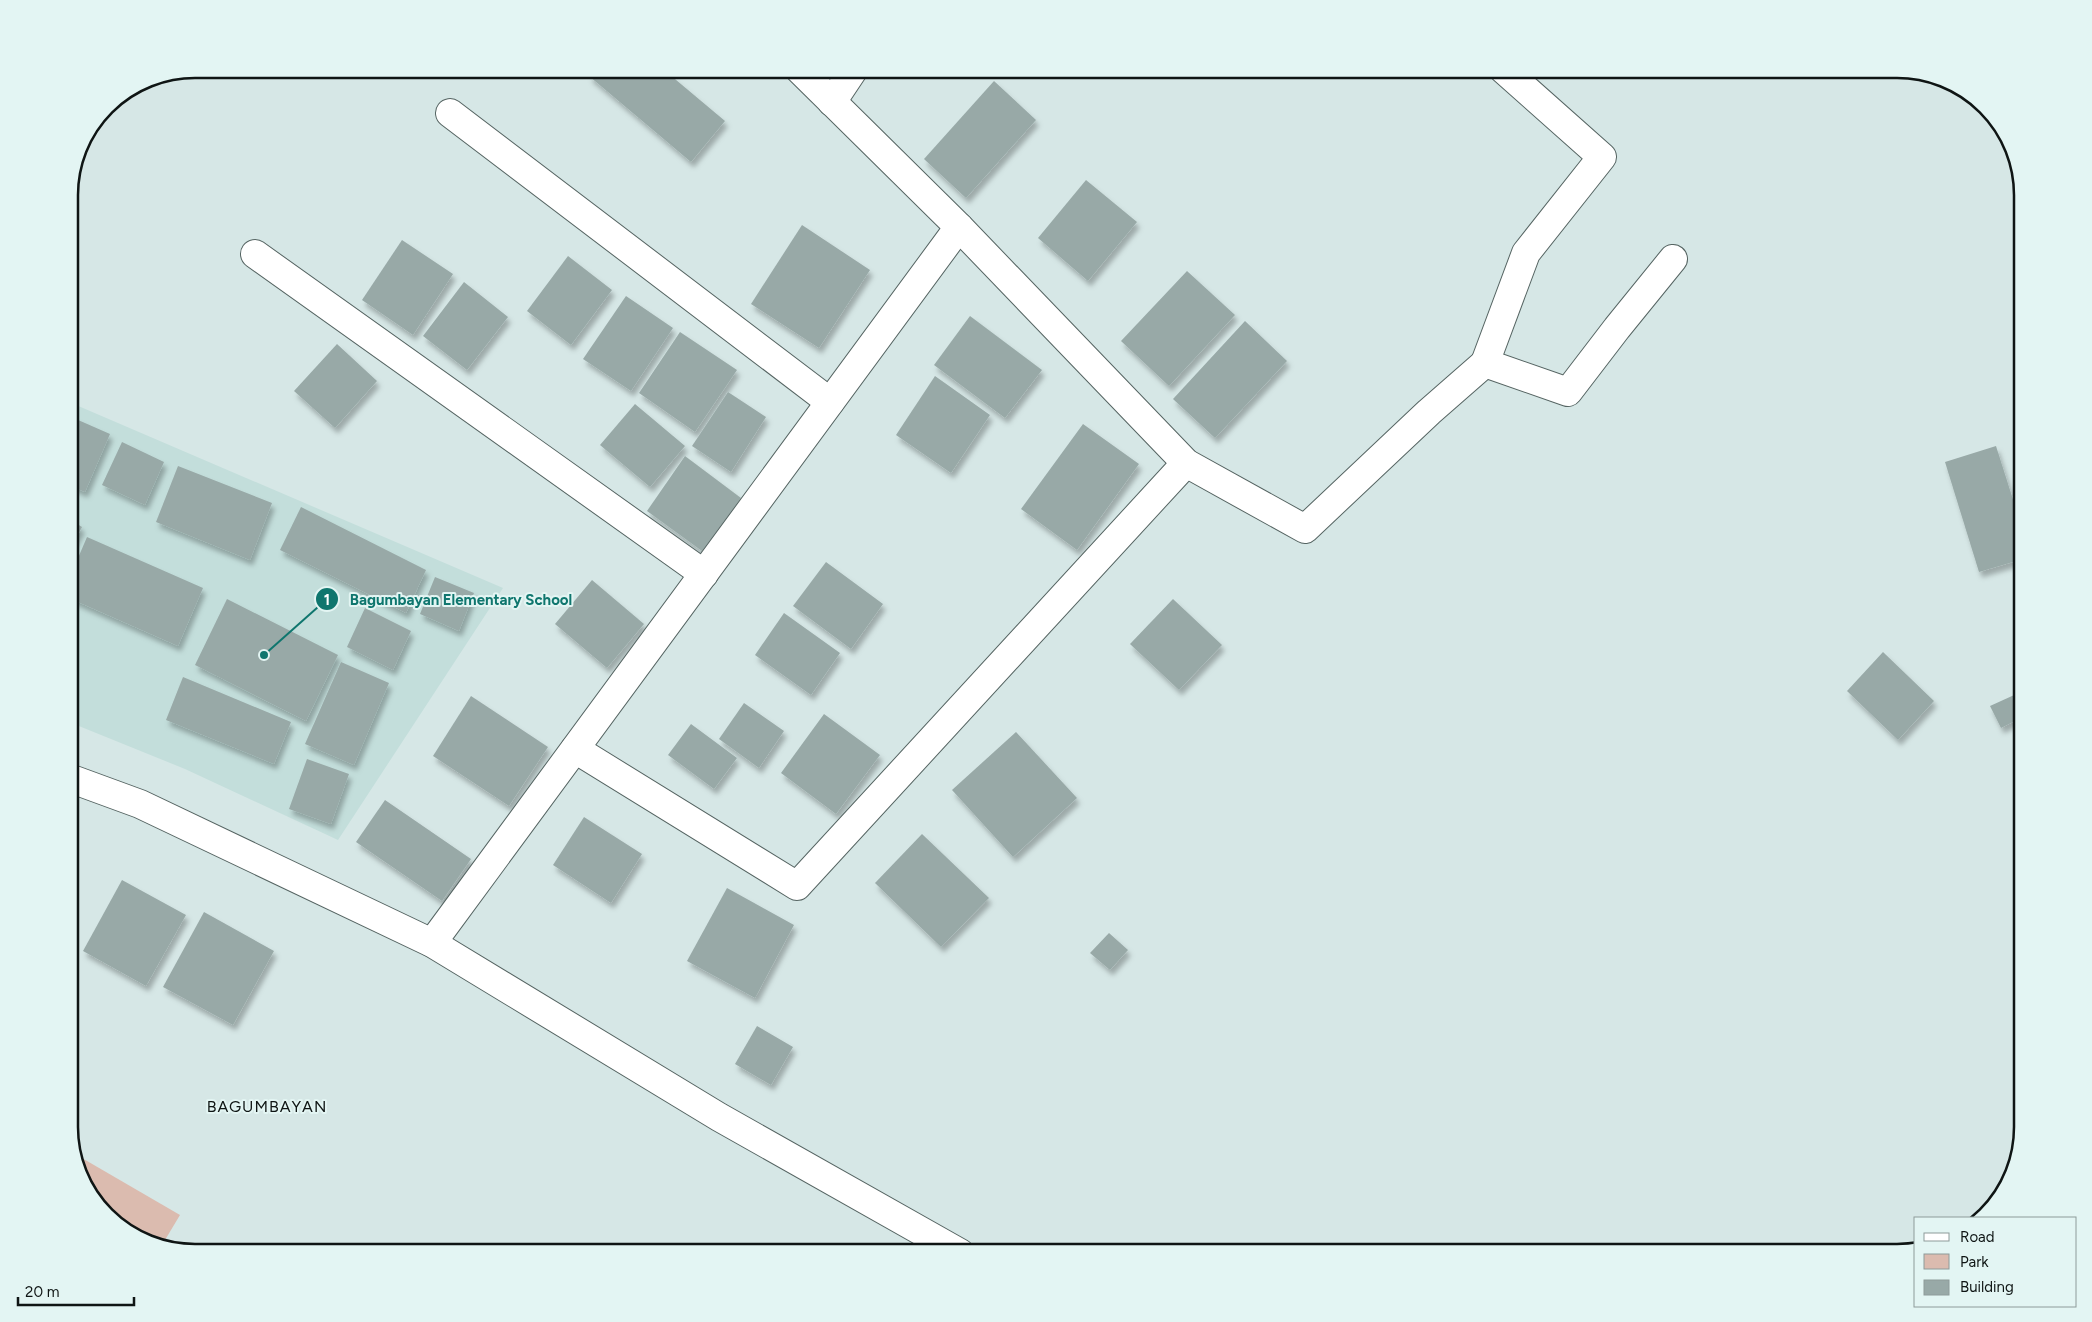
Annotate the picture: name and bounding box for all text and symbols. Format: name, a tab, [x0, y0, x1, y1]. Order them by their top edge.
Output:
callout: Bagumbayan Elementary School	[315, 584, 582, 614]
text: 1	[324, 591, 330, 609]
text: Bagumbayan Elementary School	[350, 591, 572, 609]
district label: BAGUMBAYAN	[207, 1097, 327, 1116]
legend	[1914, 1217, 2077, 1307]
text: Road	[1960, 1228, 1995, 1246]
text: Park	[1960, 1253, 1989, 1271]
scale bar	[18, 1274, 134, 1306]
text: Building	[1960, 1278, 2014, 1296]
text: 20 m	[25, 1283, 59, 1301]

